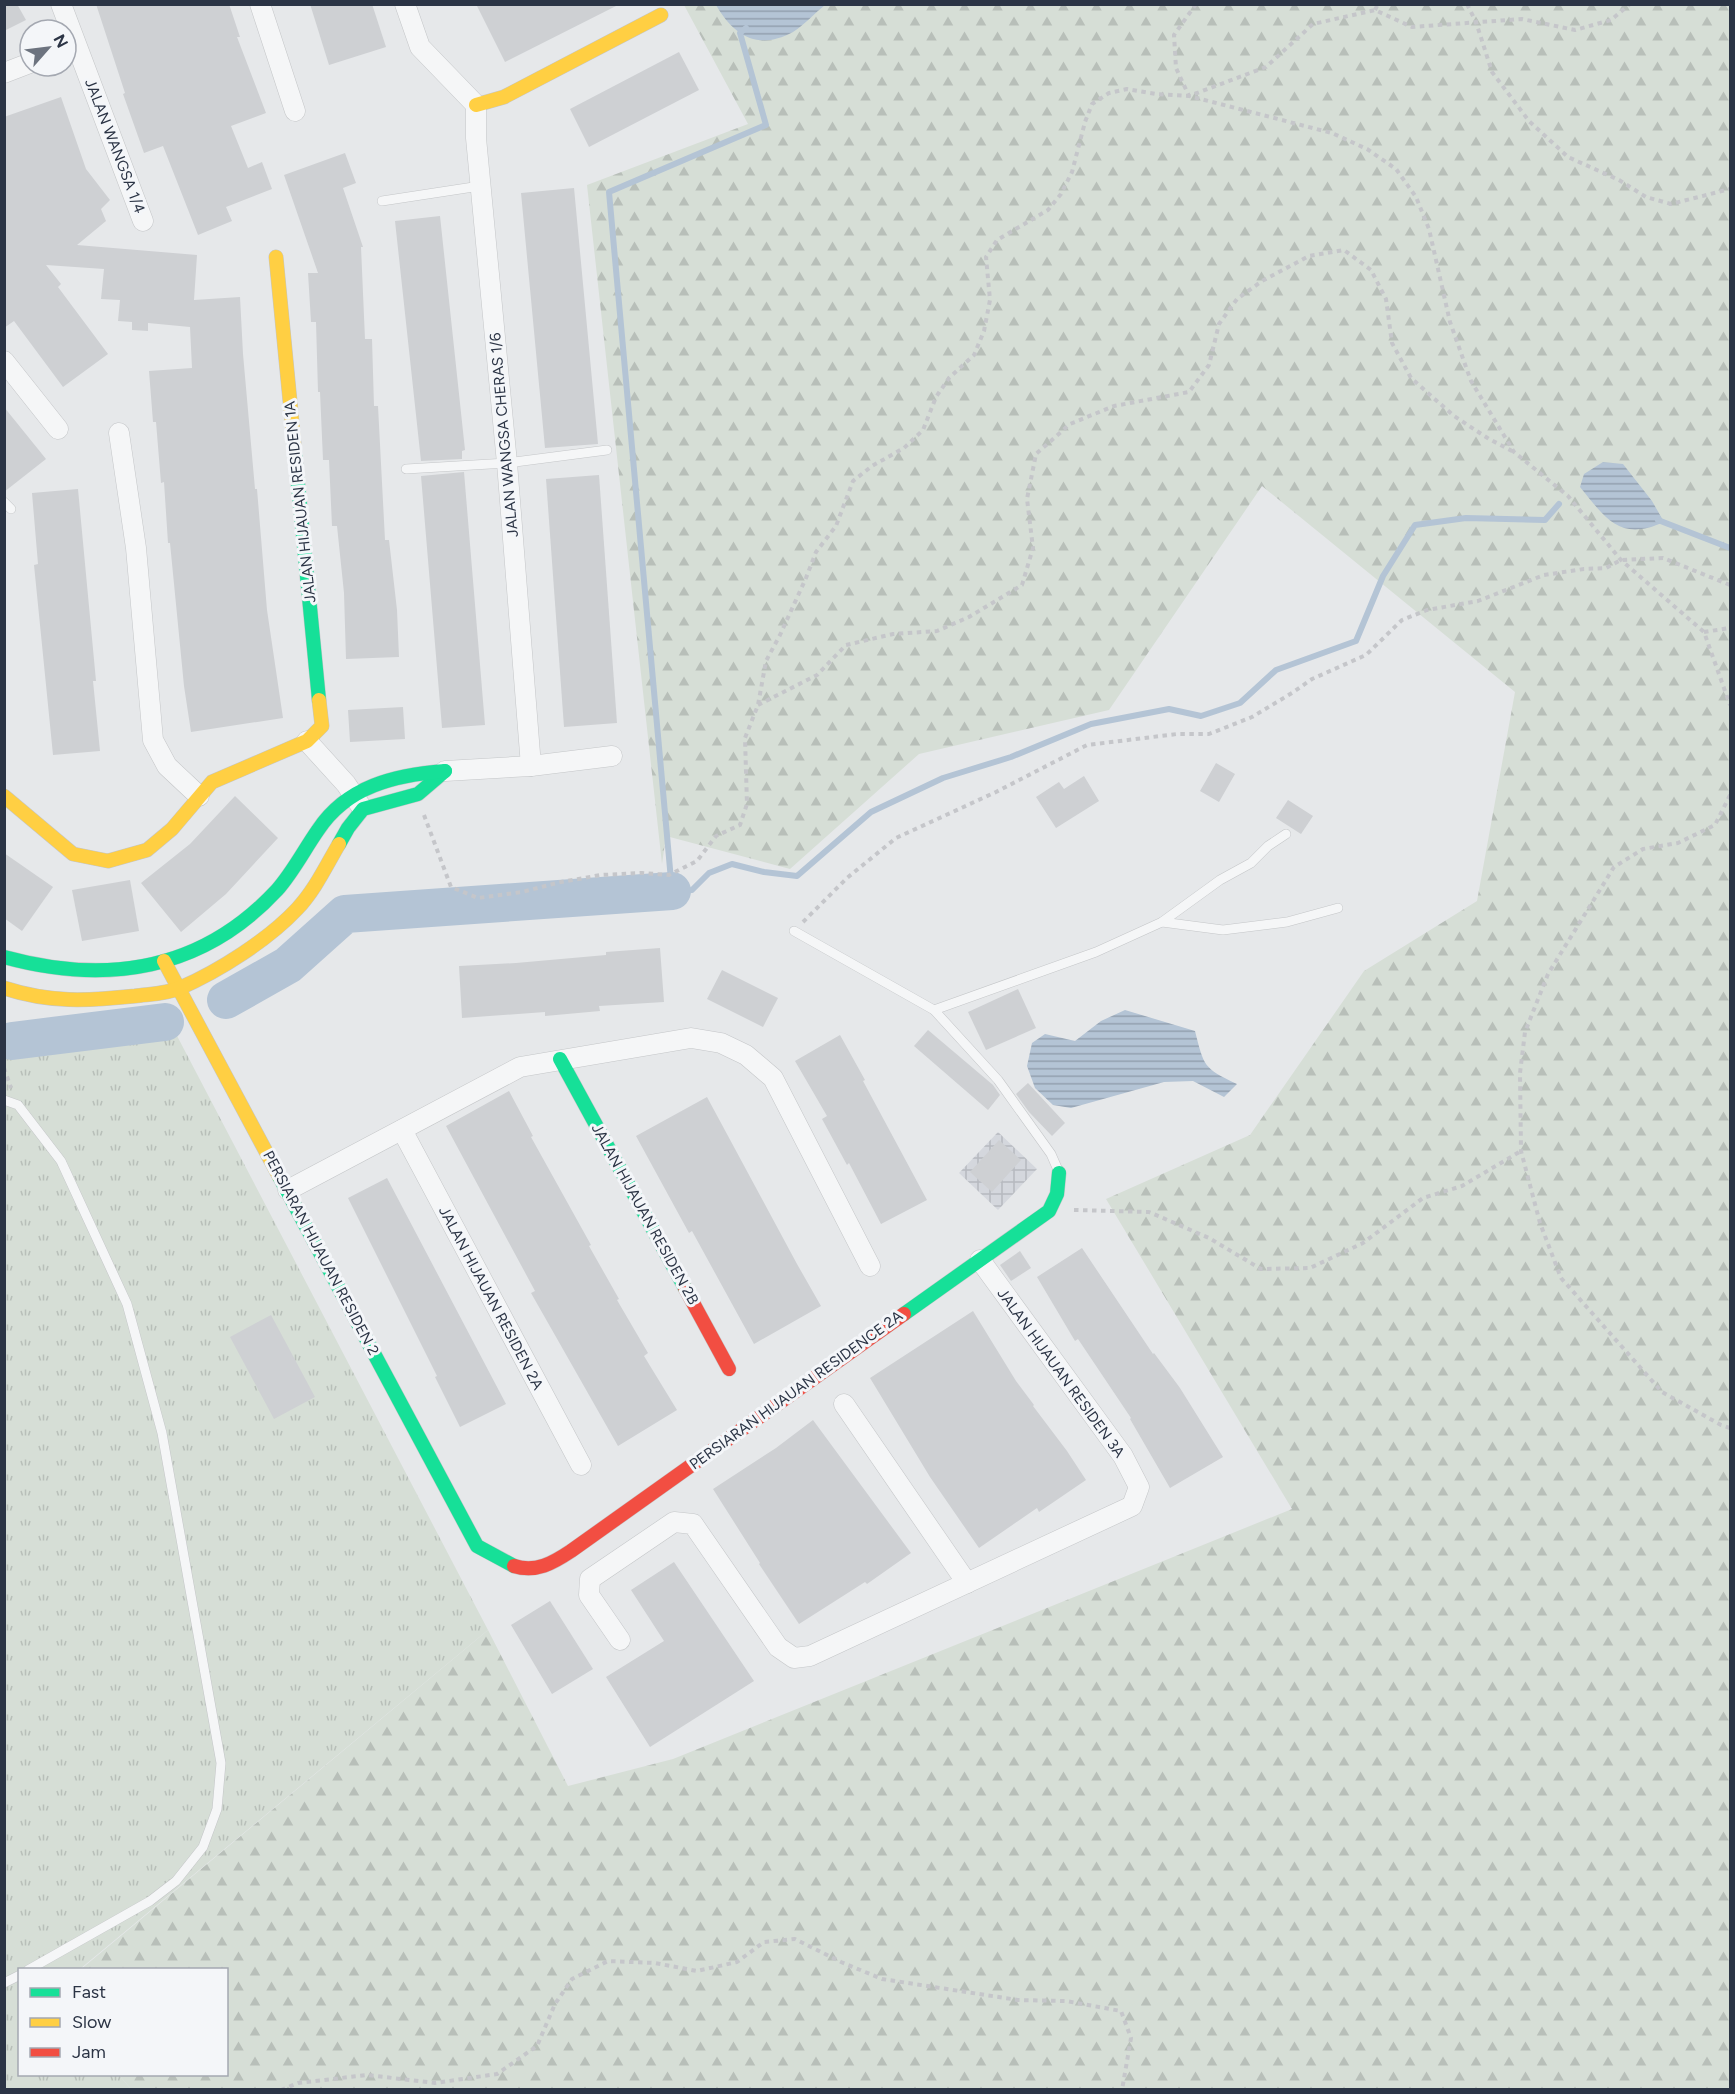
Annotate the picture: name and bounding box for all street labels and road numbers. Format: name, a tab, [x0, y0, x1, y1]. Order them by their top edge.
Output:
street label: JALAN WANGSA 1/4	[81, 76, 149, 216]
street label: JALAN WANGSA CHERAS 1/6	[486, 331, 522, 538]
street label: JALAN HIJAUAN RESIDEN 1A	[280, 400, 320, 604]
street label: JALAN HIJAUAN RESIDEN 2B	[588, 1120, 702, 1308]
street label: PERSIARAN HIJAUAN RESIDEN 2	[259, 1148, 383, 1358]
street label: JALAN HIJAUAN RESIDEN 2A	[435, 1203, 547, 1393]
street label: JALAN HIJAUAN RESIDEN 3A	[994, 1285, 1128, 1461]
street label: PERSIARAN HIJAUAN RESIDENCE 2A	[686, 1307, 906, 1473]

